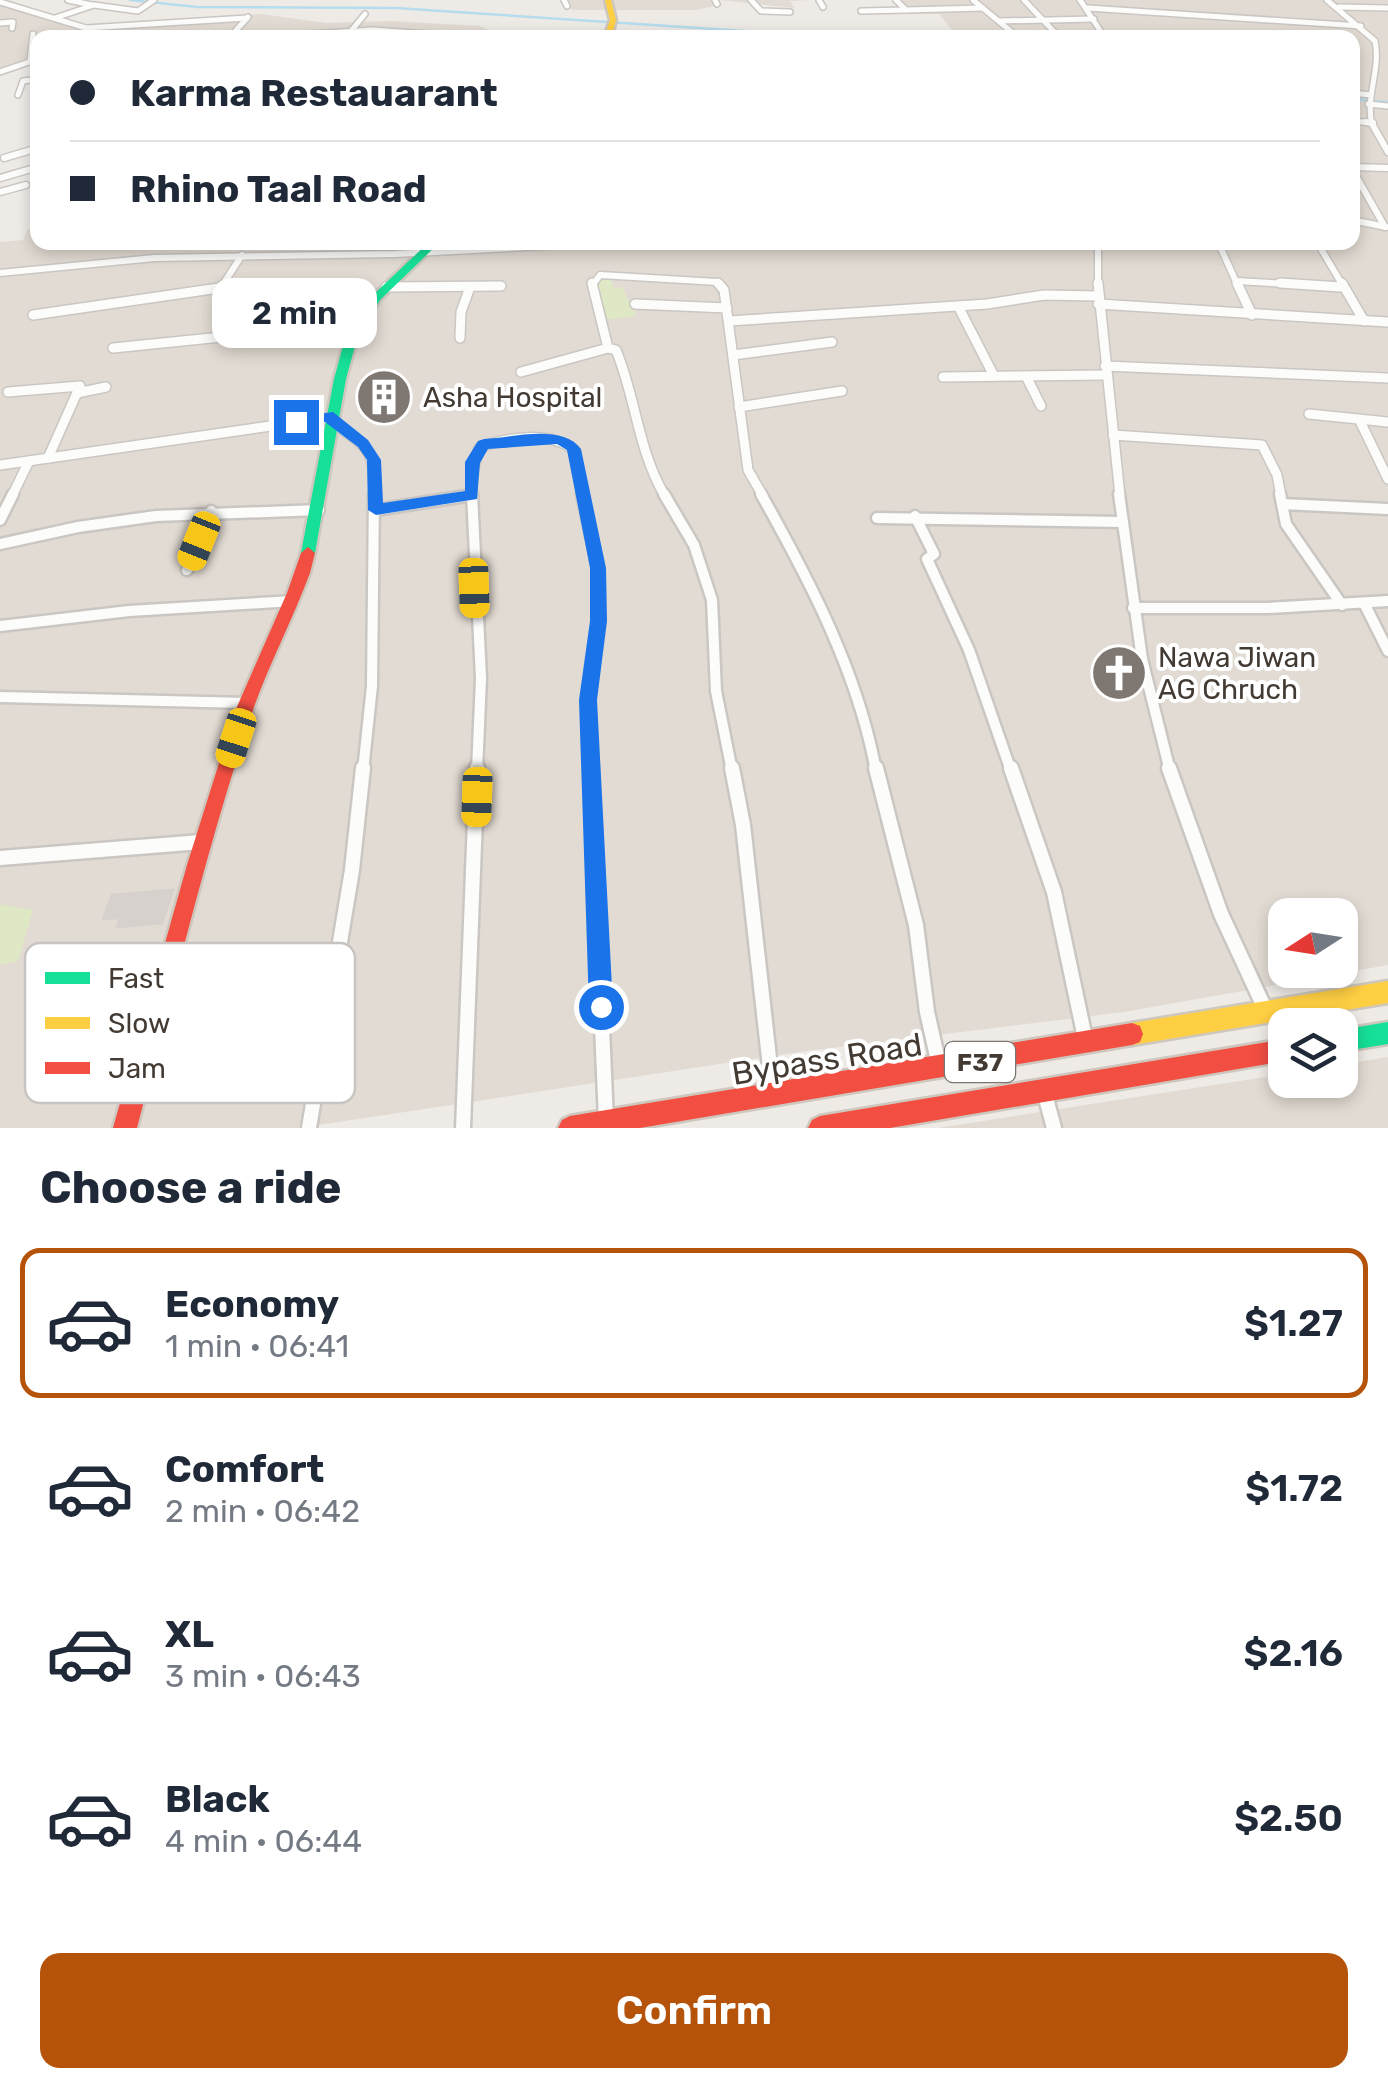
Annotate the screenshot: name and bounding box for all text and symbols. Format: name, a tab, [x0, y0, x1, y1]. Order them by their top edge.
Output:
text: Karma Restauarant	[130, 70, 498, 116]
text: Rhino Taal Road	[130, 166, 427, 212]
callout: 2 min	[214, 277, 378, 347]
text: 2 min	[252, 294, 337, 332]
building icon: Asha Hospital	[354, 367, 414, 427]
place label: Asha Hospital	[423, 381, 602, 414]
route end	[274, 400, 319, 445]
car	[174, 508, 224, 574]
car	[458, 557, 490, 619]
place label: Nawa Jiwan AG Chruch	[1158, 641, 1316, 706]
church icon: Nawa Jiwan AG Chruch	[1089, 643, 1149, 703]
car	[212, 705, 260, 771]
car	[461, 766, 493, 828]
north arrow	[1268, 898, 1358, 988]
map controls	[1268, 898, 1358, 1098]
legend	[25, 943, 355, 1103]
text: Fast	[108, 962, 164, 995]
route start	[579, 985, 624, 1030]
text: Slow	[108, 1007, 170, 1040]
button: layers	[1268, 1008, 1358, 1098]
street label: Bypass Road	[729, 1025, 925, 1093]
road number: F37	[945, 1042, 1015, 1082]
text: Jam	[108, 1052, 166, 1085]
text: Choose a ride	[40, 1161, 342, 1214]
icon: car	[45, 1278, 135, 1368]
text: Economy	[165, 1281, 339, 1327]
text: $1.27	[1244, 1300, 1343, 1346]
text: 1 min · 06:41	[165, 1327, 349, 1365]
icon: car	[45, 1443, 135, 1533]
text: Comfort	[165, 1446, 324, 1492]
text: $1.72	[1245, 1465, 1343, 1511]
text: 2 min · 06:42	[165, 1492, 360, 1530]
icon: car	[45, 1608, 135, 1698]
text: XL	[165, 1611, 214, 1657]
text: $2.16	[1244, 1630, 1343, 1676]
text: 3 min · 06:43	[165, 1657, 361, 1695]
icon: car	[45, 1773, 135, 1863]
text: Black	[165, 1776, 270, 1822]
text: $2.50	[1234, 1795, 1343, 1841]
text: 4 min · 06:44	[165, 1822, 362, 1860]
button: Confirm	[40, 1953, 1348, 2068]

